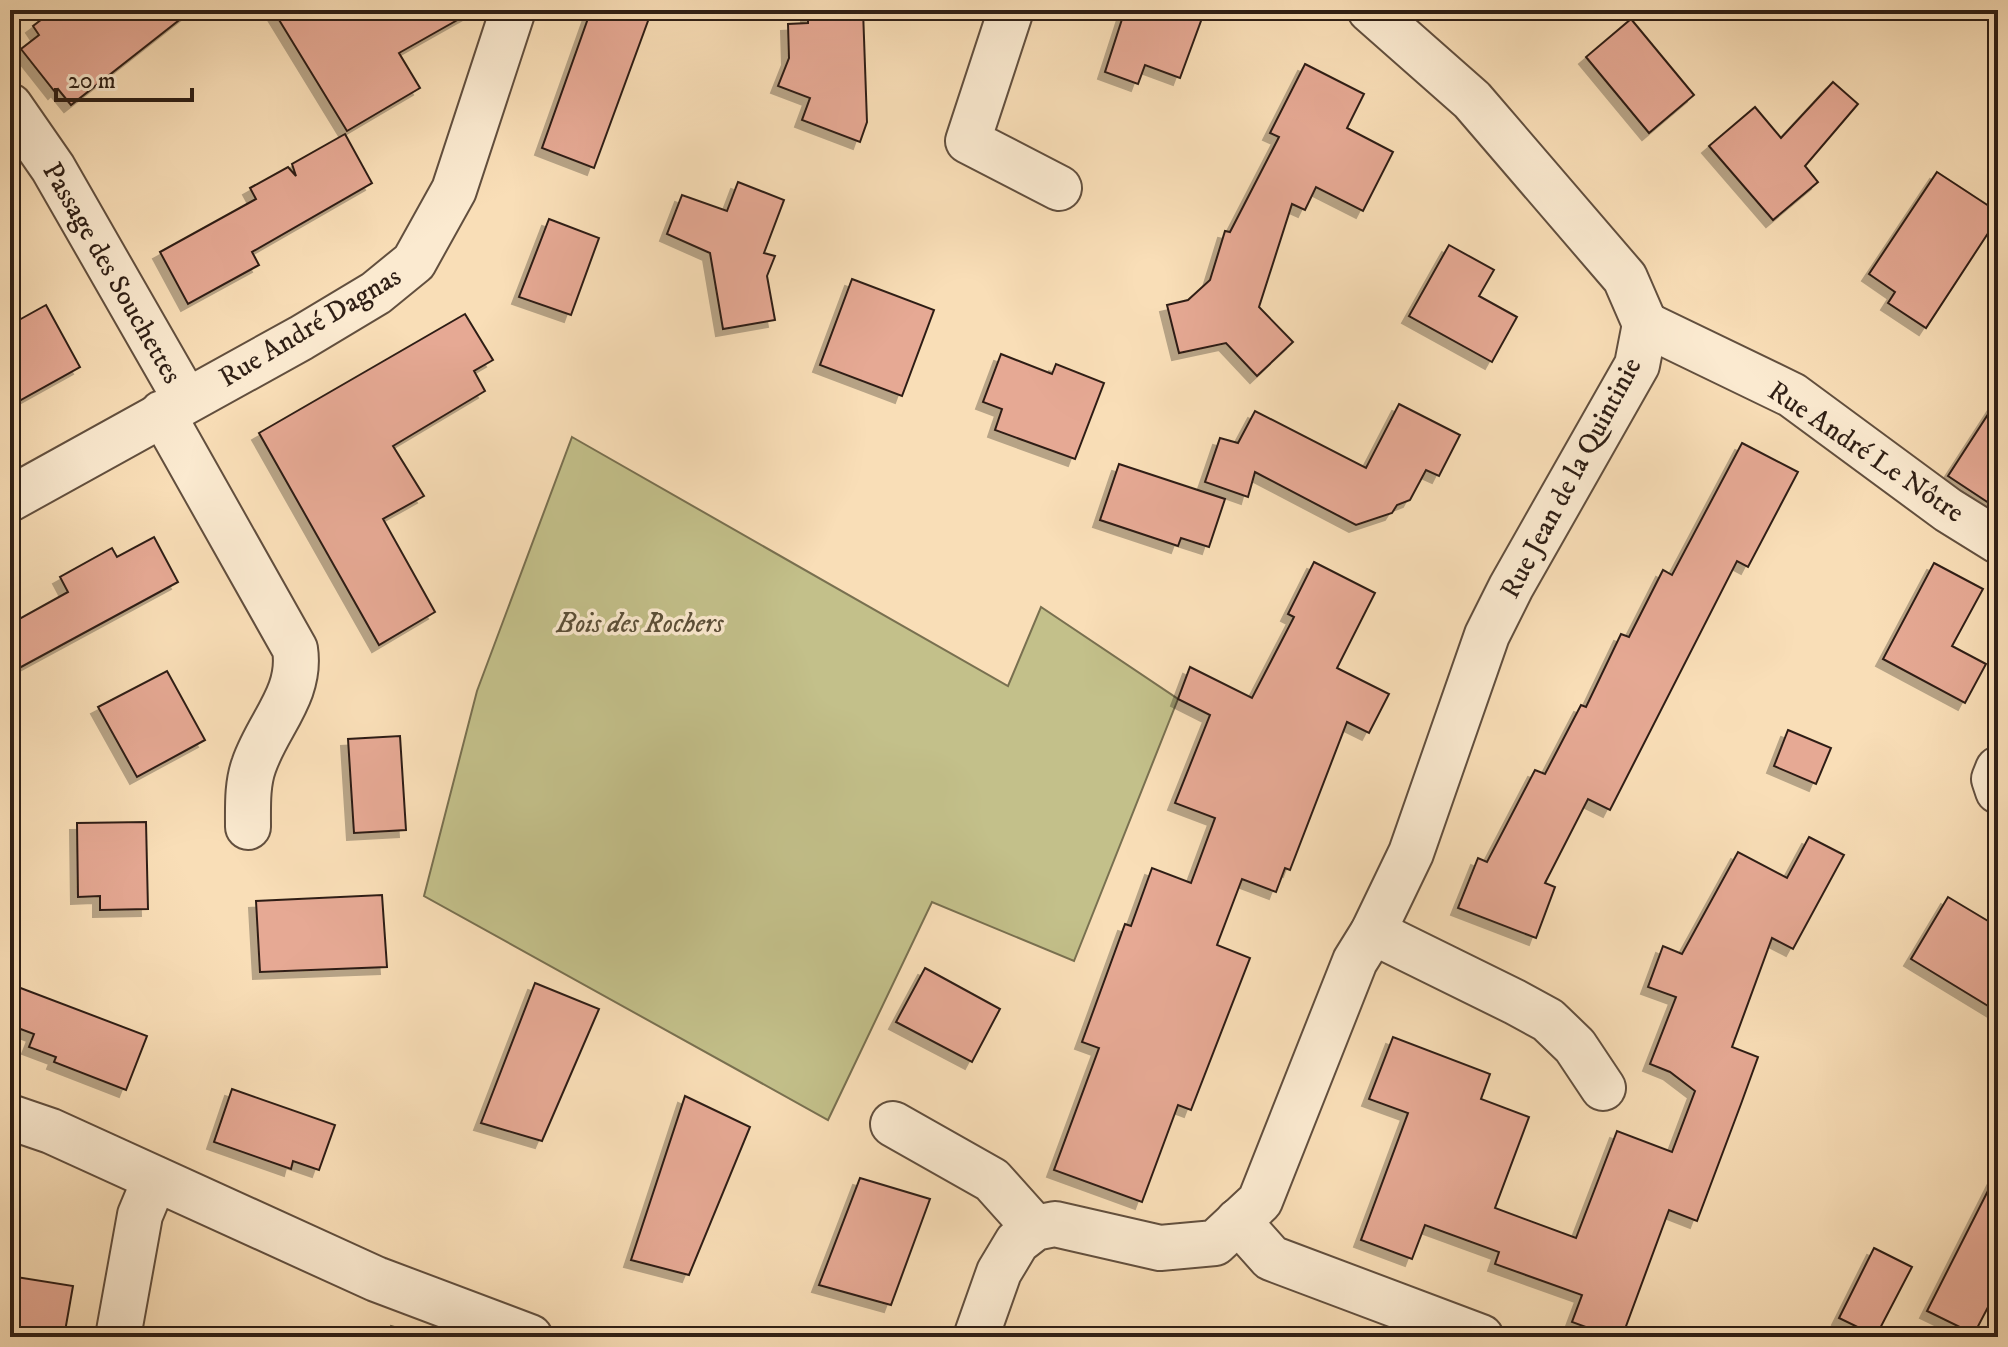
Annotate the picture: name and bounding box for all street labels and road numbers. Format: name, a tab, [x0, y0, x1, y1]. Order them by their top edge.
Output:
street label: Passage des Souchettes	[34, 156, 190, 390]
street label: Rue André Dagnas	[213, 259, 407, 395]
street label: Rue Jean de la Quintinie	[1493, 351, 1649, 605]
street label: Rue André Le Nôtre	[1761, 373, 1971, 531]

